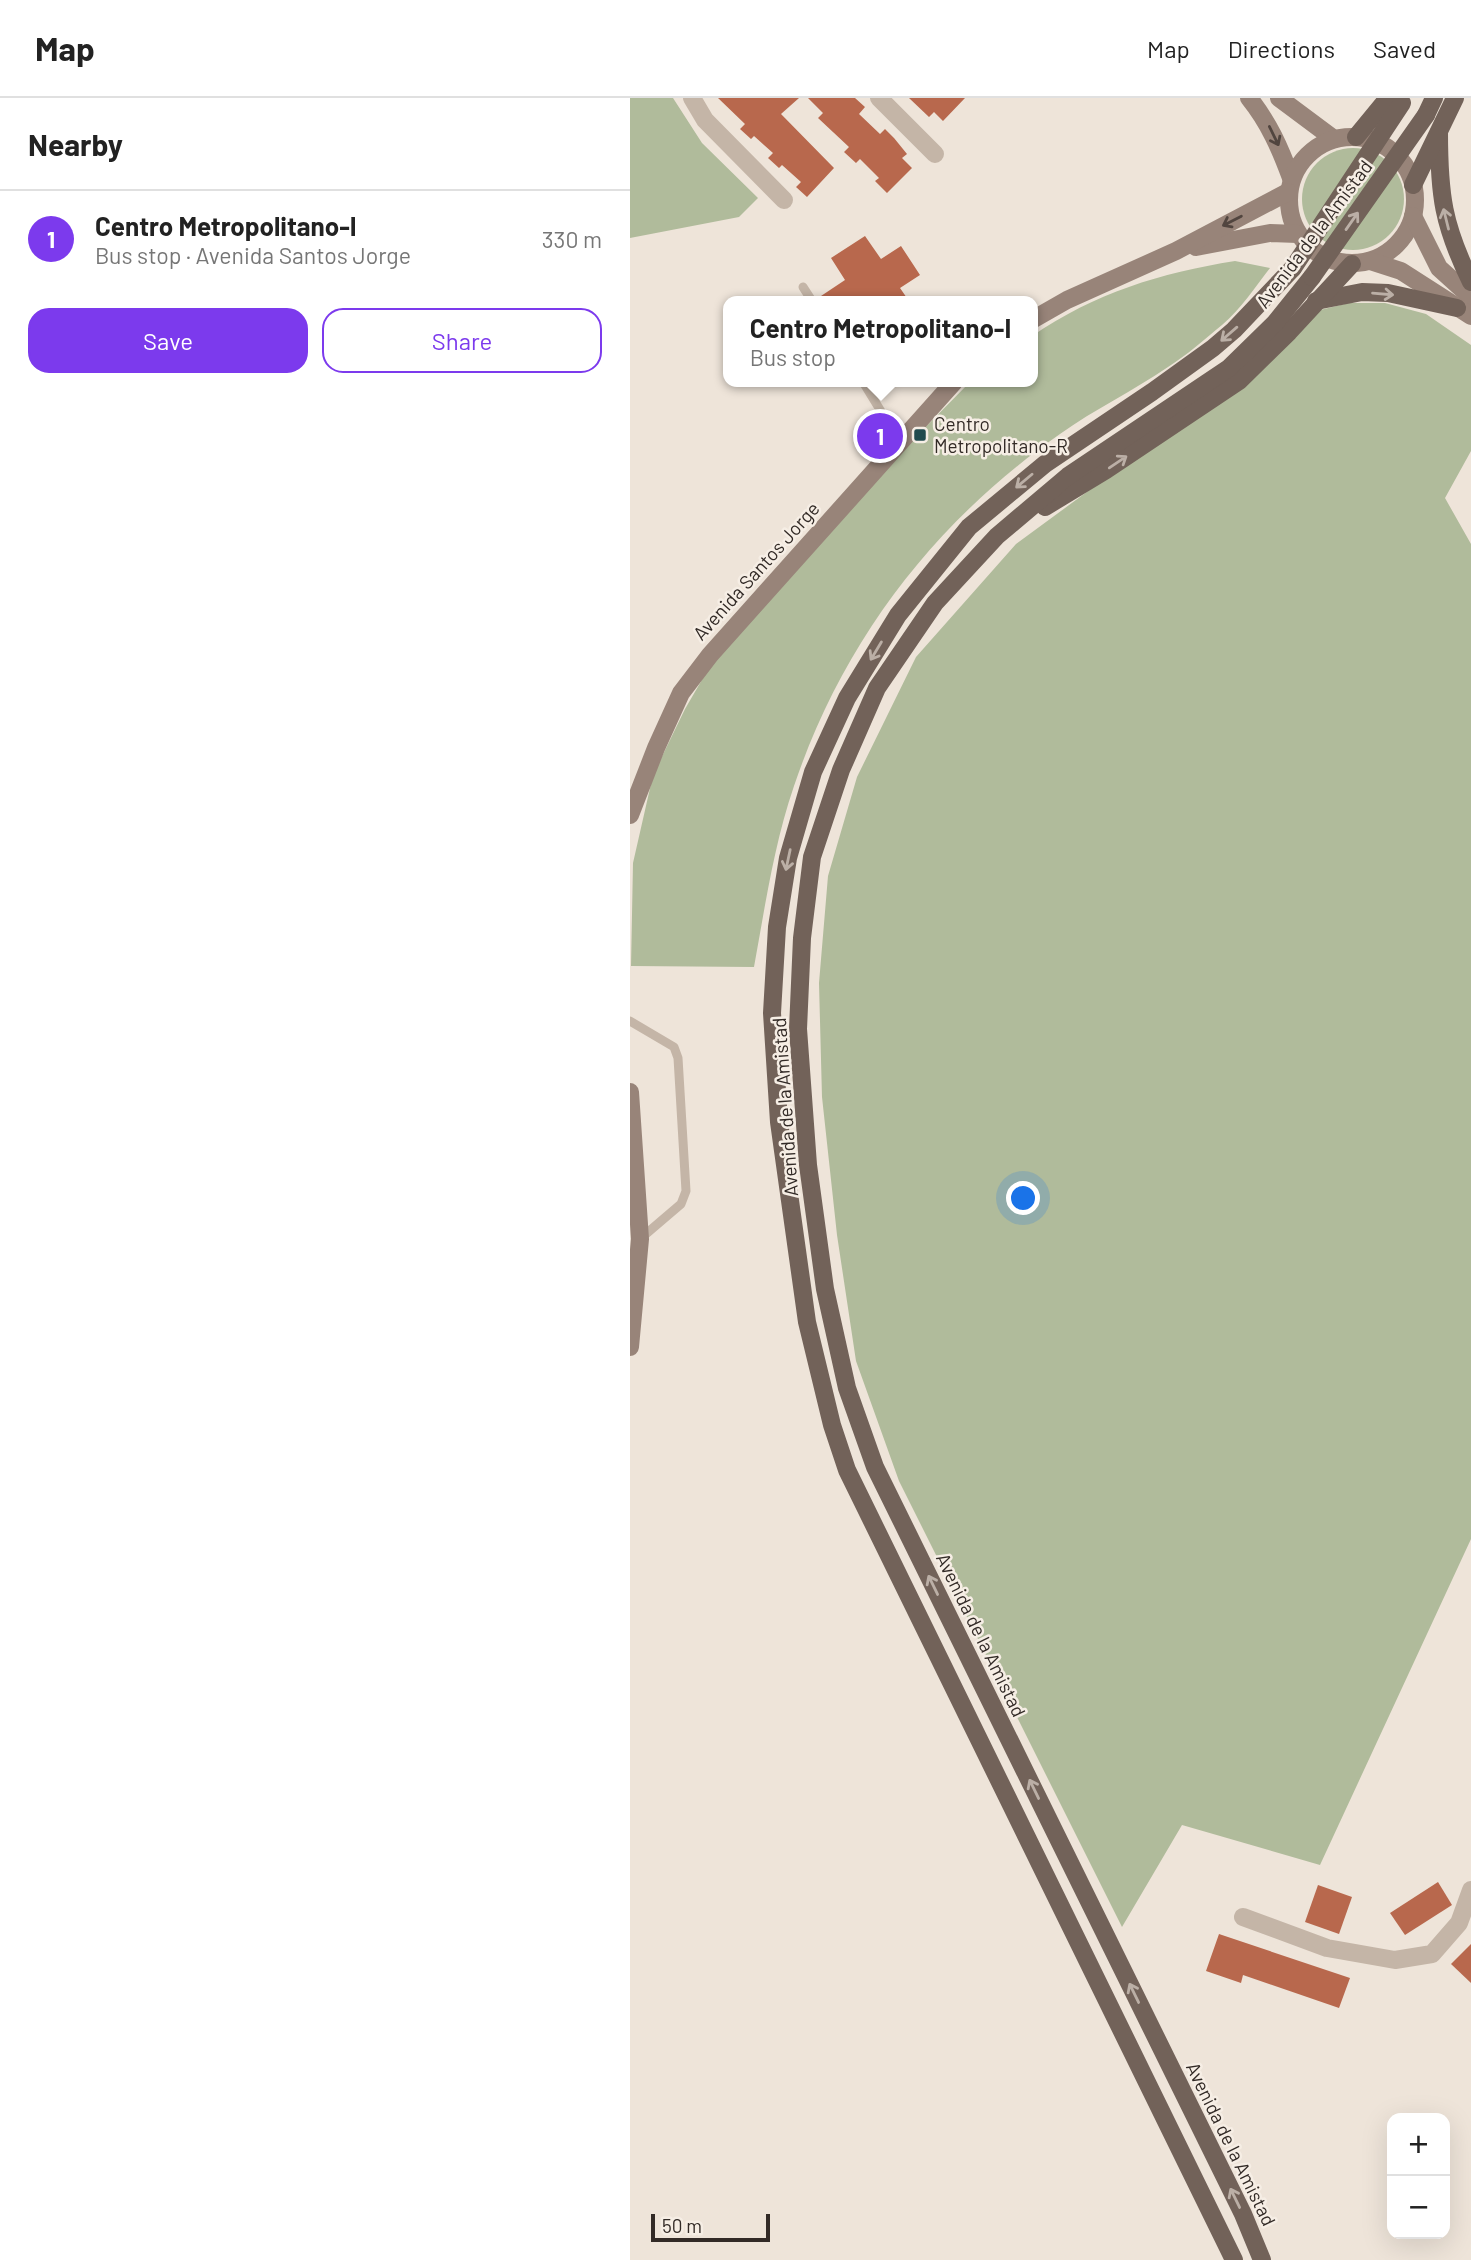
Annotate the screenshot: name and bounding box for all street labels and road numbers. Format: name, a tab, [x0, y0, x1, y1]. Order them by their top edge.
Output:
street label: Avenida de la Amistad	[1250, 155, 1377, 312]
street label: Avenida Santos Jorge	[688, 497, 824, 645]
street label: Avenida de la Amistad	[767, 1017, 802, 1197]
street label: Avenida de la Amistad	[932, 1549, 1031, 1720]
street label: Avenida de la Amistad	[1182, 2058, 1281, 2229]

